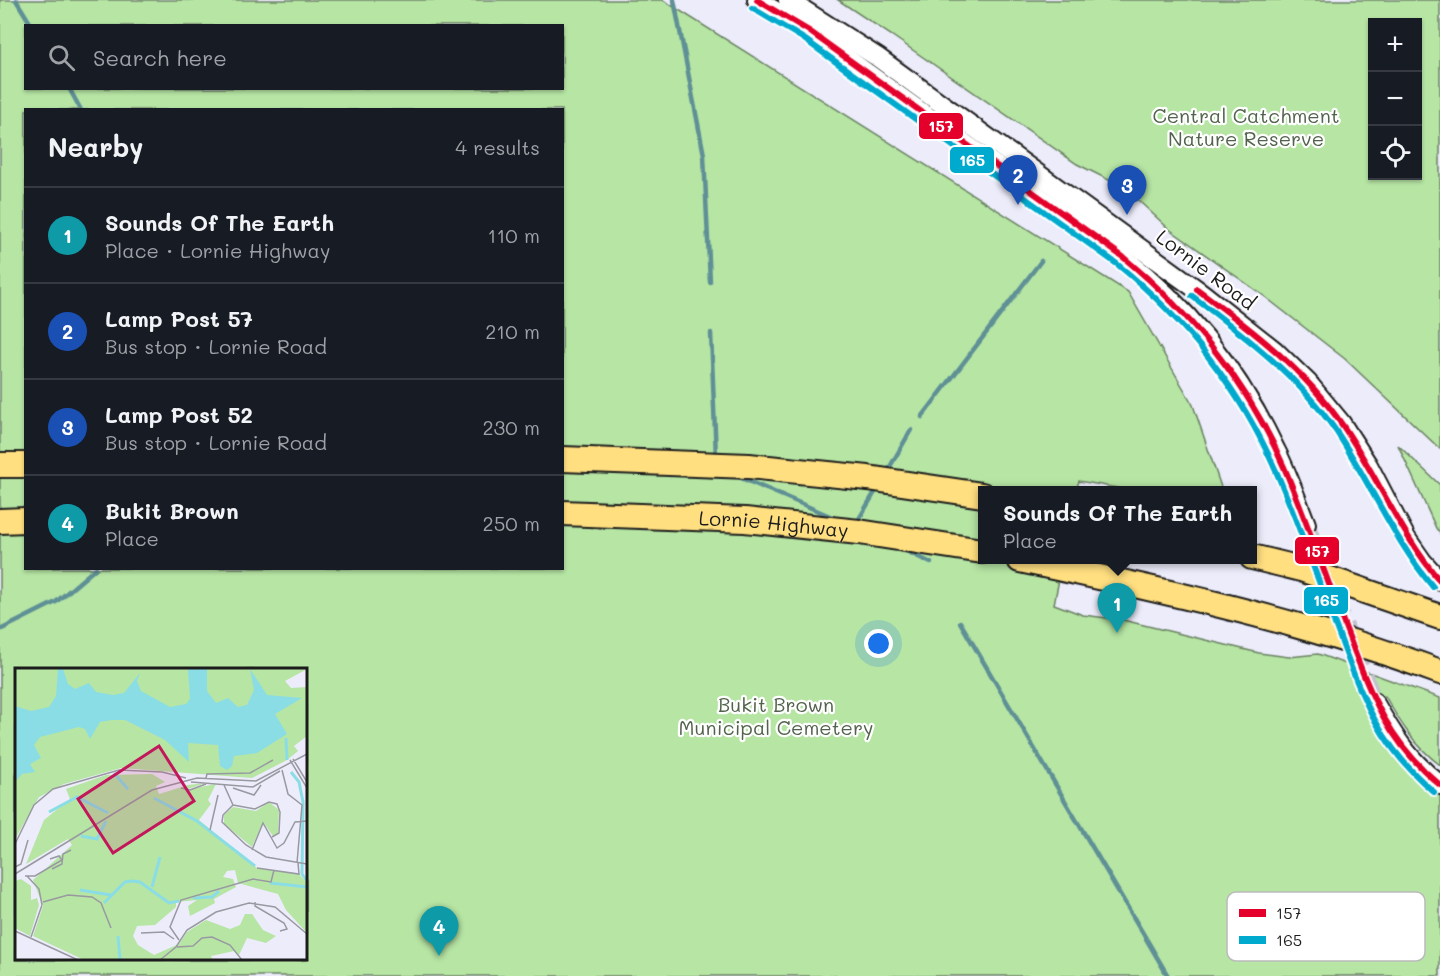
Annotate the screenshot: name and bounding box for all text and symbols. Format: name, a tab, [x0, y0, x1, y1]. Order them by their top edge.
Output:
map controls	[1368, 18, 1422, 180]
button: +	[1368, 18, 1422, 72]
search box	[24, 24, 564, 90]
icon: search	[45, 41, 78, 74]
text: Search here	[93, 43, 227, 72]
button: −	[1368, 72, 1422, 126]
park label: Central Catchment Nature Reserve	[1152, 102, 1340, 151]
line badge: 157	[918, 112, 964, 140]
text: 157	[928, 115, 954, 136]
button: locate	[1368, 126, 1422, 180]
text: Nearby	[48, 130, 143, 164]
text: 4 results	[455, 134, 540, 160]
line badge: 165	[949, 146, 995, 174]
text: 165	[959, 149, 985, 170]
pin: 2	[998, 156, 1038, 205]
pin: 3	[1108, 166, 1146, 215]
text: Sounds Of The Earth	[105, 208, 334, 237]
text: 1	[63, 222, 72, 248]
text: 110 m	[487, 222, 540, 248]
street label: Lornie Road	[1152, 223, 1262, 315]
text: Place · Lornie Highway	[105, 237, 330, 263]
text: Lamp Post 57	[105, 304, 253, 333]
text: 2	[62, 318, 73, 344]
text: 210 m	[485, 318, 540, 344]
text: Bus stop · Lornie Road	[105, 333, 327, 359]
text: Lamp Post 52	[105, 400, 253, 429]
text: 3	[62, 414, 74, 440]
text: 230 m	[482, 414, 540, 440]
text: Bus stop · Lornie Road	[105, 429, 327, 455]
popup	[978, 486, 1257, 564]
text: Bukit Brown	[105, 496, 239, 525]
text: Sounds Of The Earth	[1003, 498, 1232, 527]
street label: Lornie Highway	[698, 504, 850, 543]
text: 4	[61, 510, 74, 536]
text: 250 m	[483, 510, 540, 536]
text: Place	[105, 525, 159, 551]
text: Place	[1003, 527, 1057, 553]
line badge: 157	[1294, 536, 1340, 565]
text: 157	[1304, 540, 1330, 561]
pin: 1	[1098, 584, 1136, 633]
line badge: 165	[1303, 586, 1349, 615]
text: 165	[1313, 589, 1339, 610]
your location	[864, 629, 893, 658]
inset map	[15, 668, 308, 961]
park label: Bukit Brown Municipal Cemetery	[679, 691, 873, 740]
legend	[1227, 892, 1425, 961]
text: 157	[1276, 902, 1301, 923]
pin: 4	[420, 906, 458, 956]
text: 165	[1276, 929, 1302, 950]

